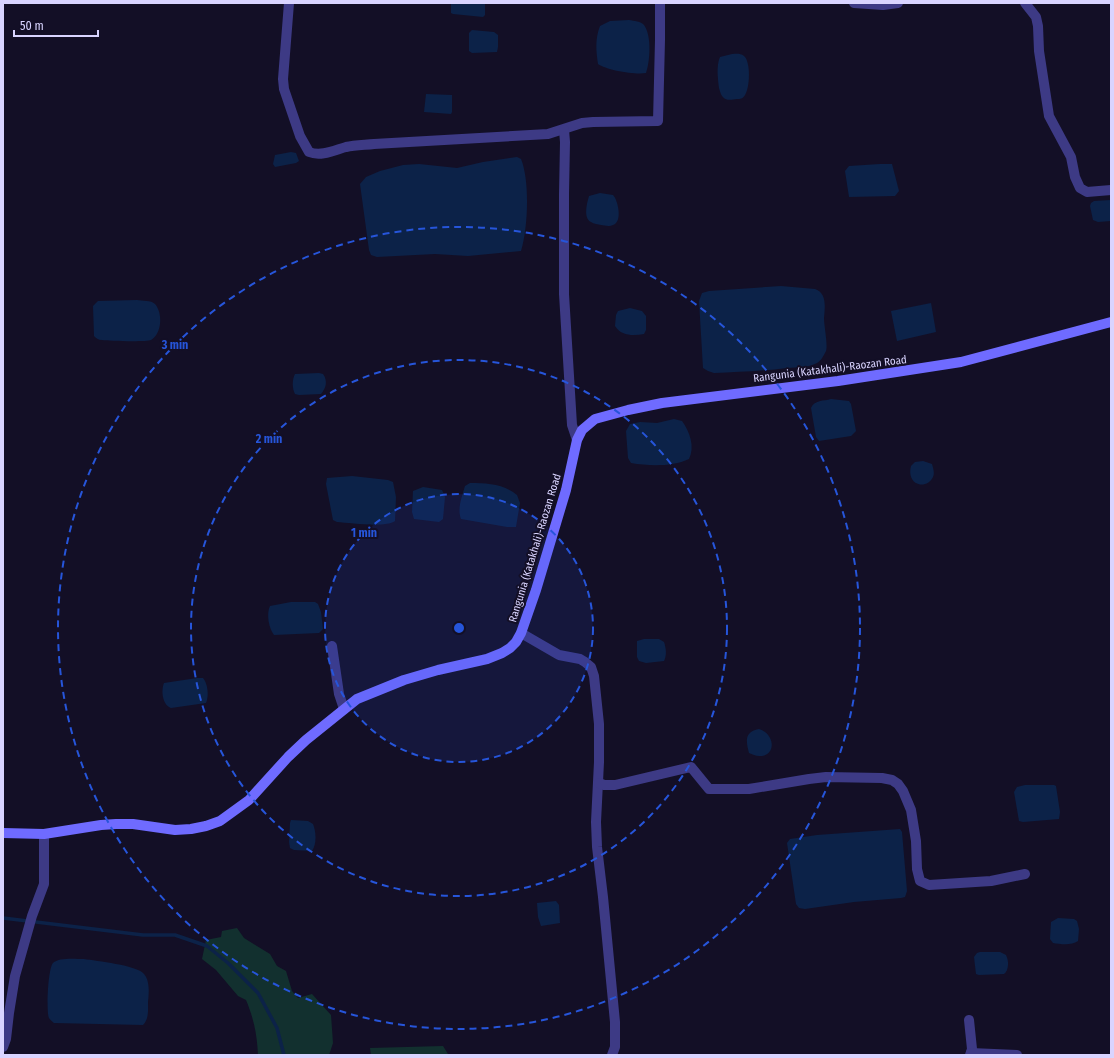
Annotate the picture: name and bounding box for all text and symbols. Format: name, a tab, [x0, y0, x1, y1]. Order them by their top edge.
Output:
scale bar	[14, 12, 98, 38]
text: 50 m	[20, 19, 44, 33]
text: 3 min	[161, 338, 188, 352]
street label: Rangunia (Katakhali)-Raozan Road	[752, 353, 908, 385]
text: 2 min	[255, 432, 282, 446]
street label: Rangunia (Katakhali)-Raozan Road	[506, 472, 564, 624]
text: 1 min	[351, 526, 377, 540]
centre of rings	[452, 621, 466, 635]

